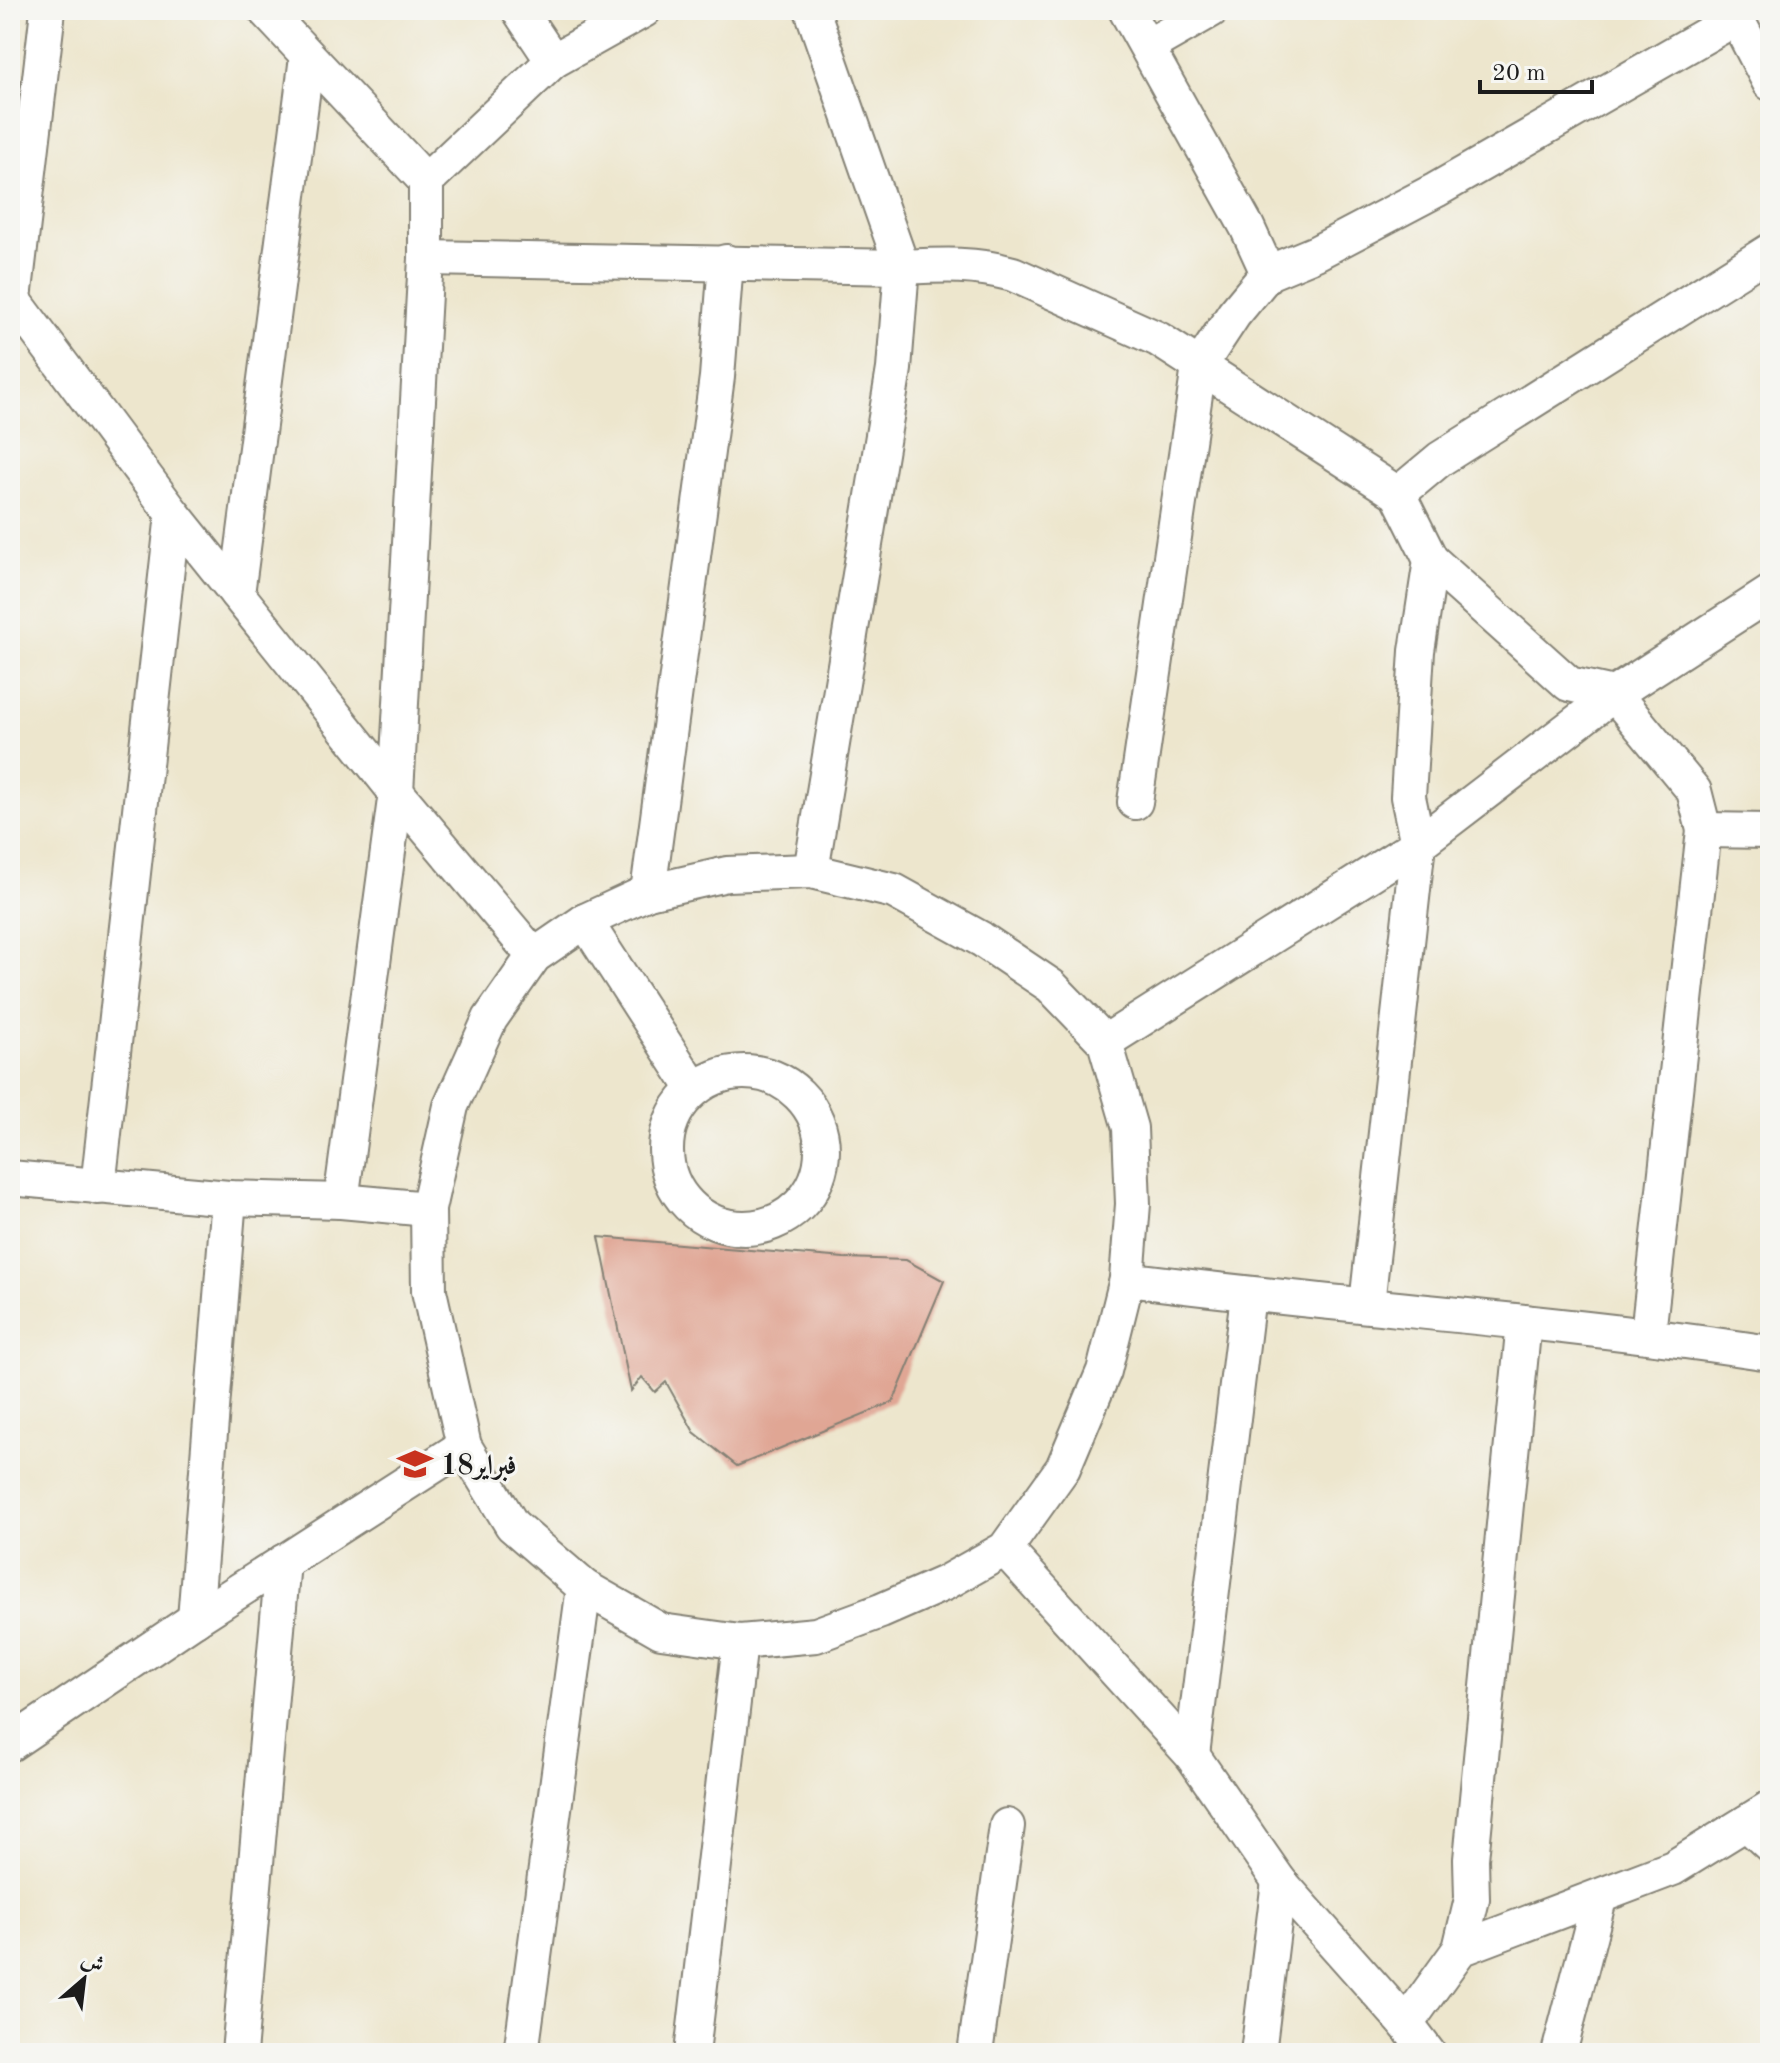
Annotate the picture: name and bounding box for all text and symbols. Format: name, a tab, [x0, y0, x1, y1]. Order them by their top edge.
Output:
scale bar	[1480, 44, 1592, 94]
text: 20 m	[1492, 62, 1546, 86]
school or university icon: 18فبراير	[396, 1445, 434, 1483]
place label: 18فبراير	[441, 1453, 517, 1482]
north arrow	[44, 1939, 124, 2019]
text: ش	[78, 1948, 107, 1978]

